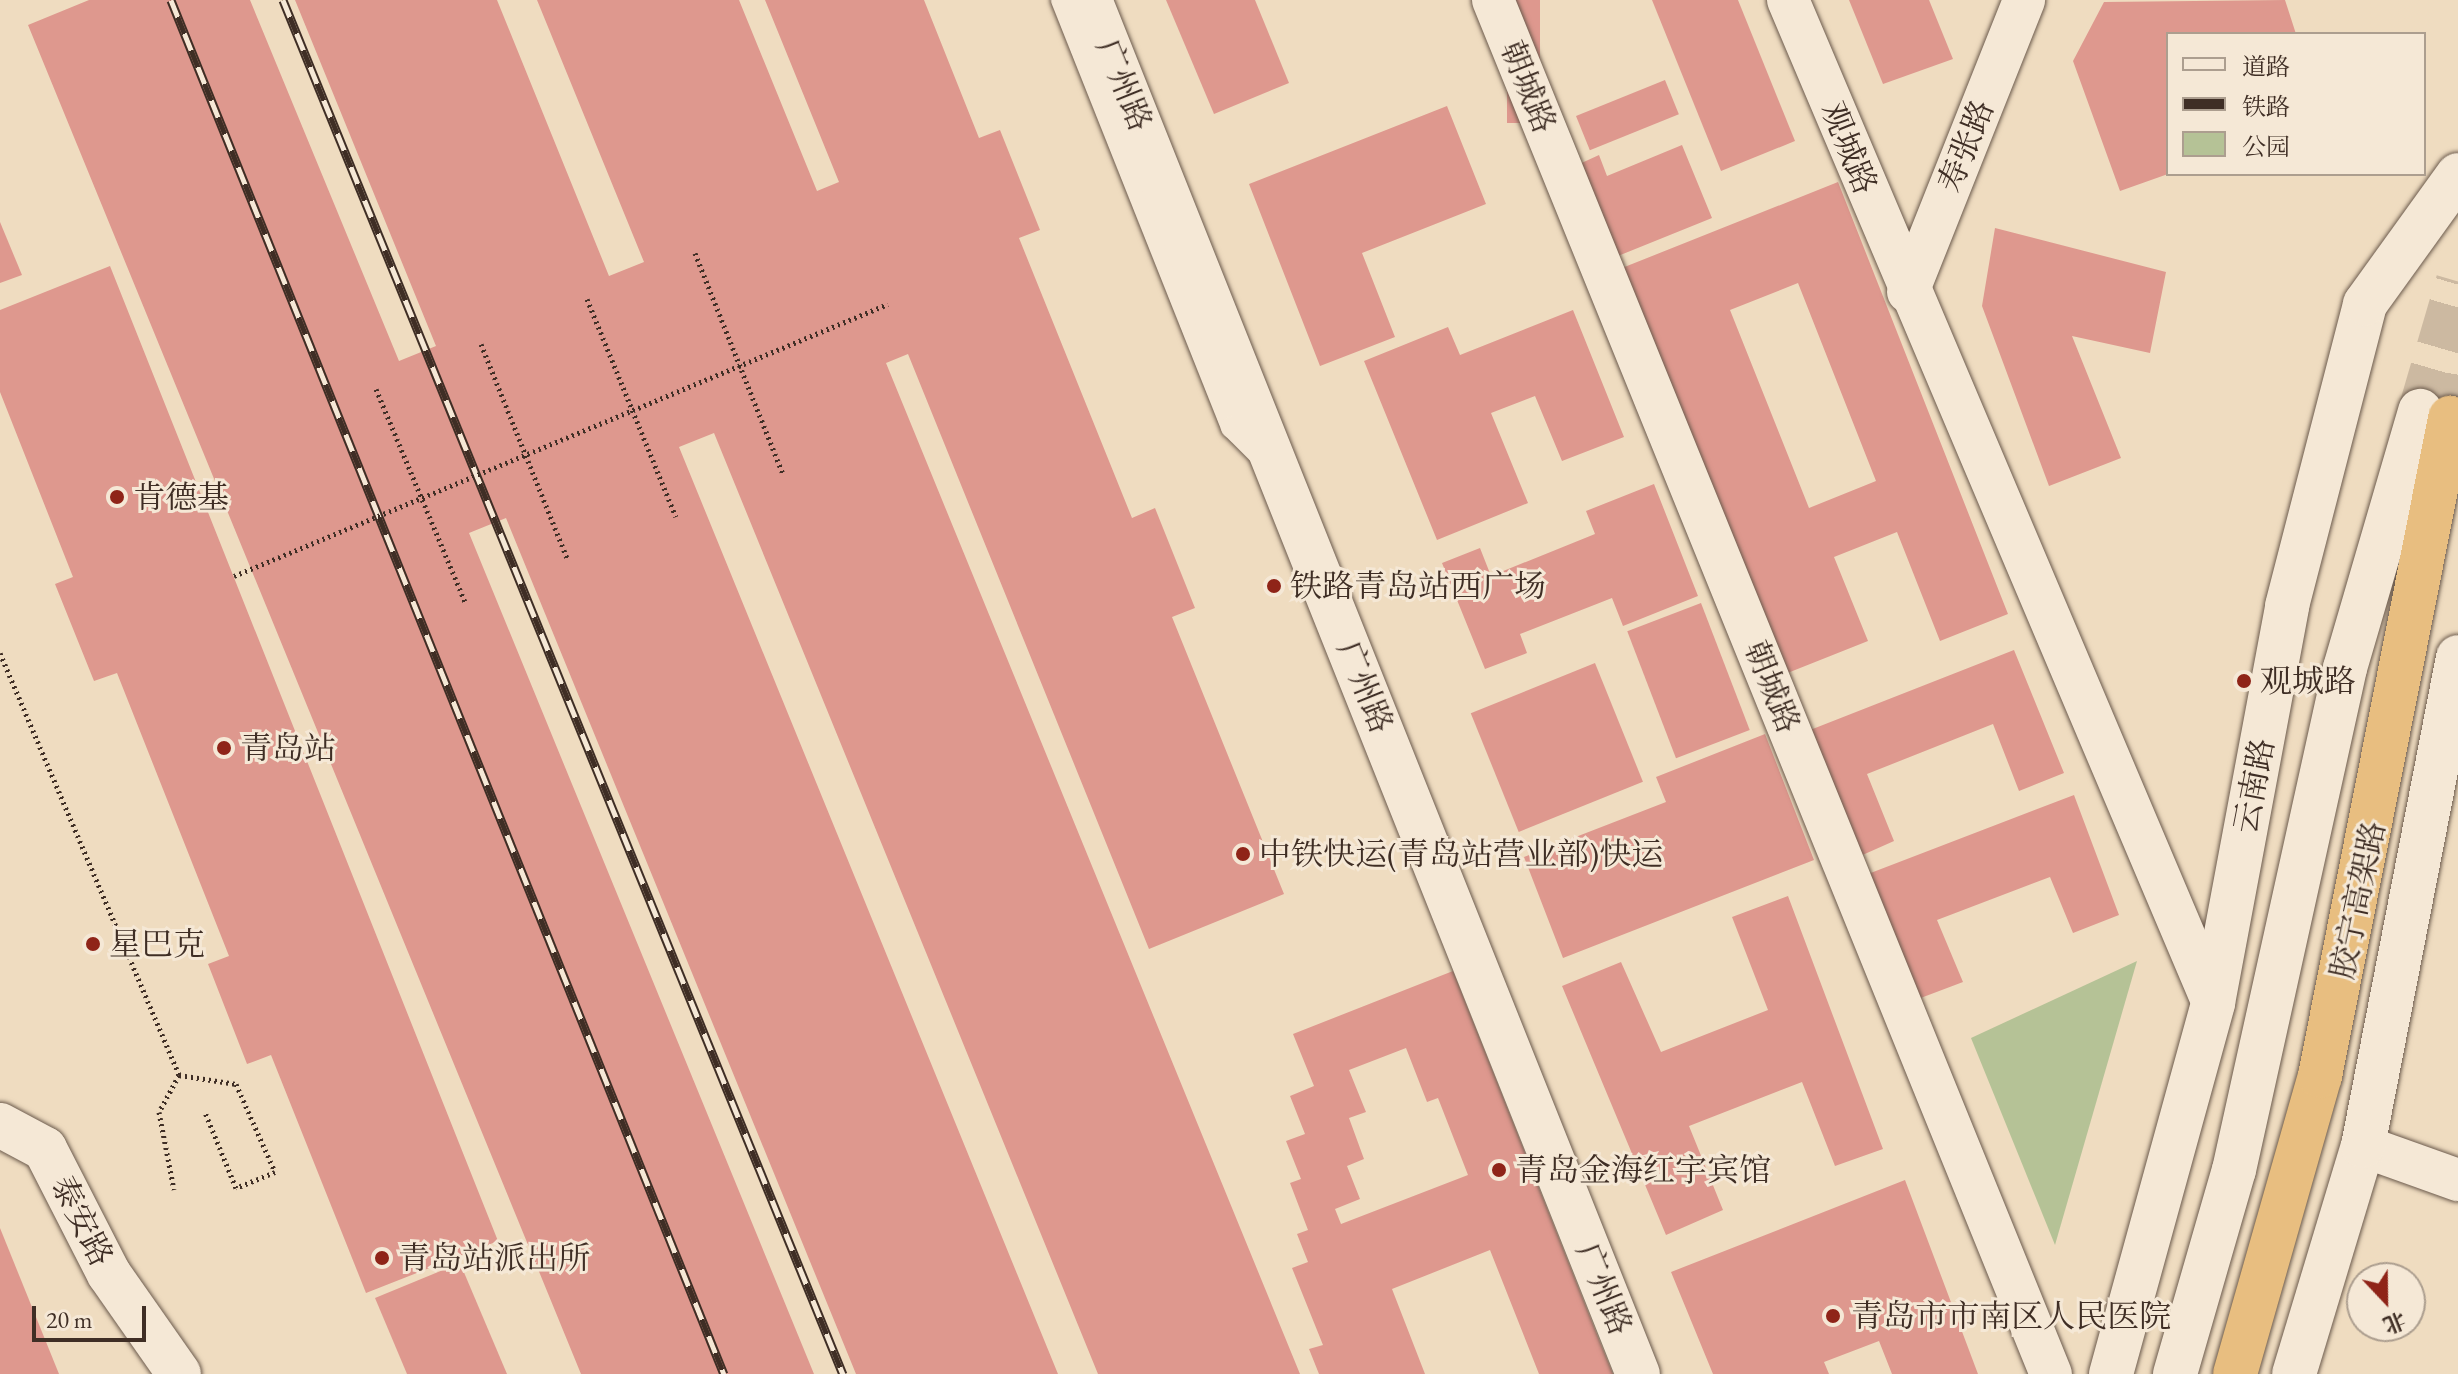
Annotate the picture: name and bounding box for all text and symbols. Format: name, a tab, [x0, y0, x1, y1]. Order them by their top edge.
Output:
legend	[2166, 32, 2426, 176]
street label: 广州路	[1088, 33, 1160, 137]
street label: 朝城路	[1492, 35, 1564, 139]
text: 道路	[2242, 51, 2290, 82]
text: 铁路	[2242, 91, 2290, 122]
street label: 寿张路	[1930, 94, 2002, 198]
street label: 观城路	[1813, 96, 1885, 200]
text: 公园	[2242, 131, 2290, 162]
place label: 肯德基	[133, 478, 229, 516]
marker: 肯德基	[108, 488, 126, 506]
place label: 铁路青岛站西广场	[1290, 567, 1546, 605]
marker: 铁路青岛站西广场	[1265, 577, 1283, 595]
street label: 广州路	[1329, 635, 1401, 739]
street label: 朝城路	[1736, 635, 1808, 739]
place label: 观城路	[2260, 662, 2356, 700]
marker: 观城路	[2235, 672, 2253, 690]
place label: 青岛站	[240, 729, 336, 767]
street label: 云南路	[2226, 735, 2282, 837]
marker: 青岛站	[215, 739, 233, 757]
street label: 胶宁高架路	[2323, 818, 2393, 982]
place label: 中铁快运(青岛站营业部)快运	[1259, 835, 1663, 873]
marker: 中铁快运(青岛站营业部)快运	[1234, 845, 1252, 863]
place label: 星巴克	[109, 925, 205, 963]
marker: 星巴克	[84, 935, 102, 953]
place label: 青岛金海红宇宾馆	[1515, 1151, 1771, 1189]
marker: 青岛金海红宇宾馆	[1490, 1161, 1508, 1179]
street label: 泰安路	[43, 1170, 121, 1272]
street label: 广州路	[1568, 1237, 1640, 1341]
place label: 青岛站派出所	[398, 1239, 590, 1277]
marker: 青岛站派出所	[373, 1249, 391, 1267]
north arrow	[2346, 1262, 2426, 1342]
scale bar	[36, 1290, 150, 1340]
place label: 青岛市市南区人民医院	[1851, 1297, 2171, 1335]
text: 20 m	[46, 1304, 93, 1335]
marker: 青岛市市南区人民医院	[1822, 1305, 1844, 1327]
text: 北	[2379, 1305, 2410, 1340]

